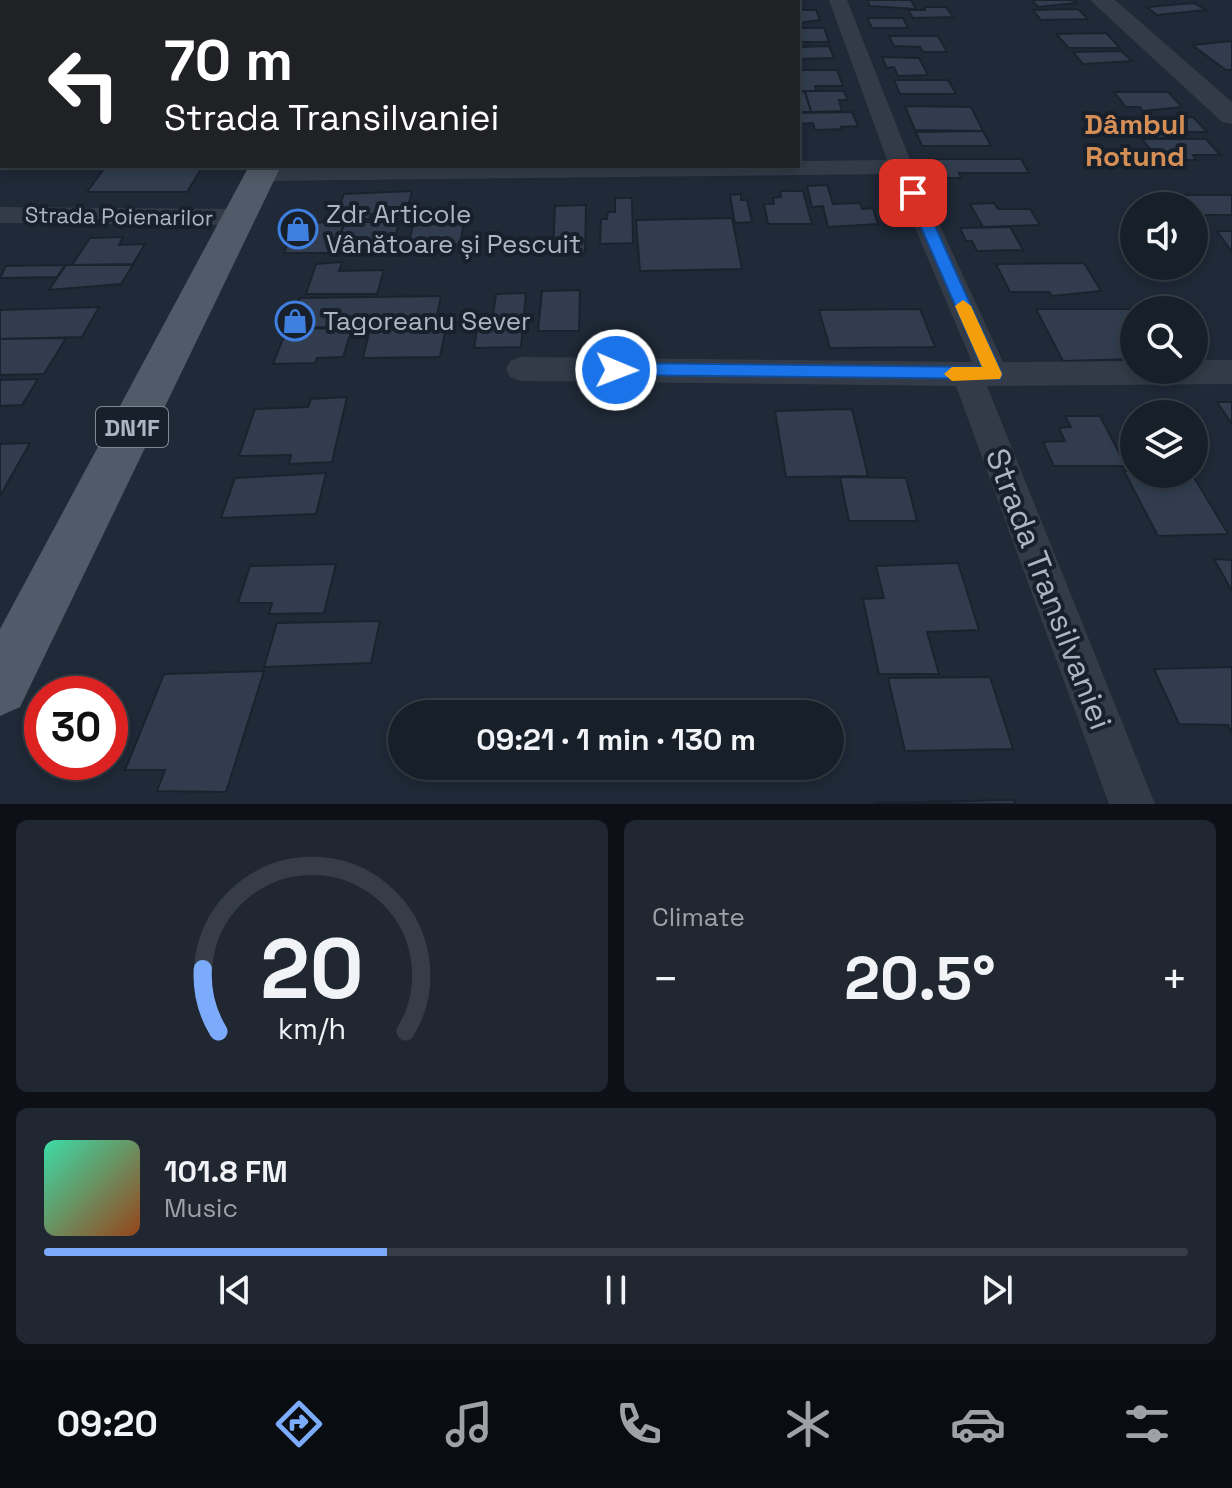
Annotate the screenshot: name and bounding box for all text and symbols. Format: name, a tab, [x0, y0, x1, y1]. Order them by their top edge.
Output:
text: 70 m	[164, 25, 293, 96]
icon: left	[32, 32, 136, 136]
text: Strada Transilvaniei	[164, 95, 499, 141]
district label: Dâmbul Rotund	[1084, 106, 1186, 174]
pin	[879, 159, 947, 227]
icon: arrive	[891, 171, 935, 215]
map controls	[1120, 192, 1208, 488]
button: sound	[1120, 192, 1208, 280]
place label: Zdr Articole Vânătoare și Pescuit	[326, 197, 581, 261]
street label: Strada Poienarilor	[25, 200, 213, 232]
shop icon: Zdr Articole Vânătoare și Pescuit	[277, 208, 319, 250]
button: search	[1120, 296, 1208, 384]
shop icon: Tagoreanu Sever	[274, 300, 316, 342]
place label: Tagoreanu Sever	[323, 304, 531, 338]
position arrow	[574, 328, 658, 412]
button: layers	[1120, 400, 1208, 488]
road number: DN1F	[96, 407, 168, 447]
street label: Strada Transilvaniei	[977, 443, 1121, 735]
speed limit sign: 30	[24, 676, 128, 780]
text: 09:21 · 1 min · 130 m	[476, 720, 756, 759]
text: Climate	[652, 900, 745, 934]
text: 20	[260, 916, 364, 1022]
text: 20.5°	[844, 940, 996, 1017]
text: −	[652, 951, 679, 1007]
text: +	[1161, 951, 1188, 1007]
text: km/h	[278, 1011, 346, 1047]
text: 101.8 FM	[164, 1152, 288, 1191]
text: Music	[164, 1191, 238, 1225]
icon: previous	[213, 1268, 257, 1312]
icon: pause	[594, 1268, 638, 1312]
icon: next	[975, 1268, 1019, 1312]
icon: directions	[271, 1396, 327, 1452]
icon: music	[441, 1396, 497, 1452]
icon: phone	[611, 1396, 667, 1452]
icon: climate	[780, 1396, 836, 1452]
icon: car	[950, 1396, 1006, 1452]
icon: filters	[1119, 1396, 1175, 1452]
text: 09:20	[57, 1401, 158, 1447]

